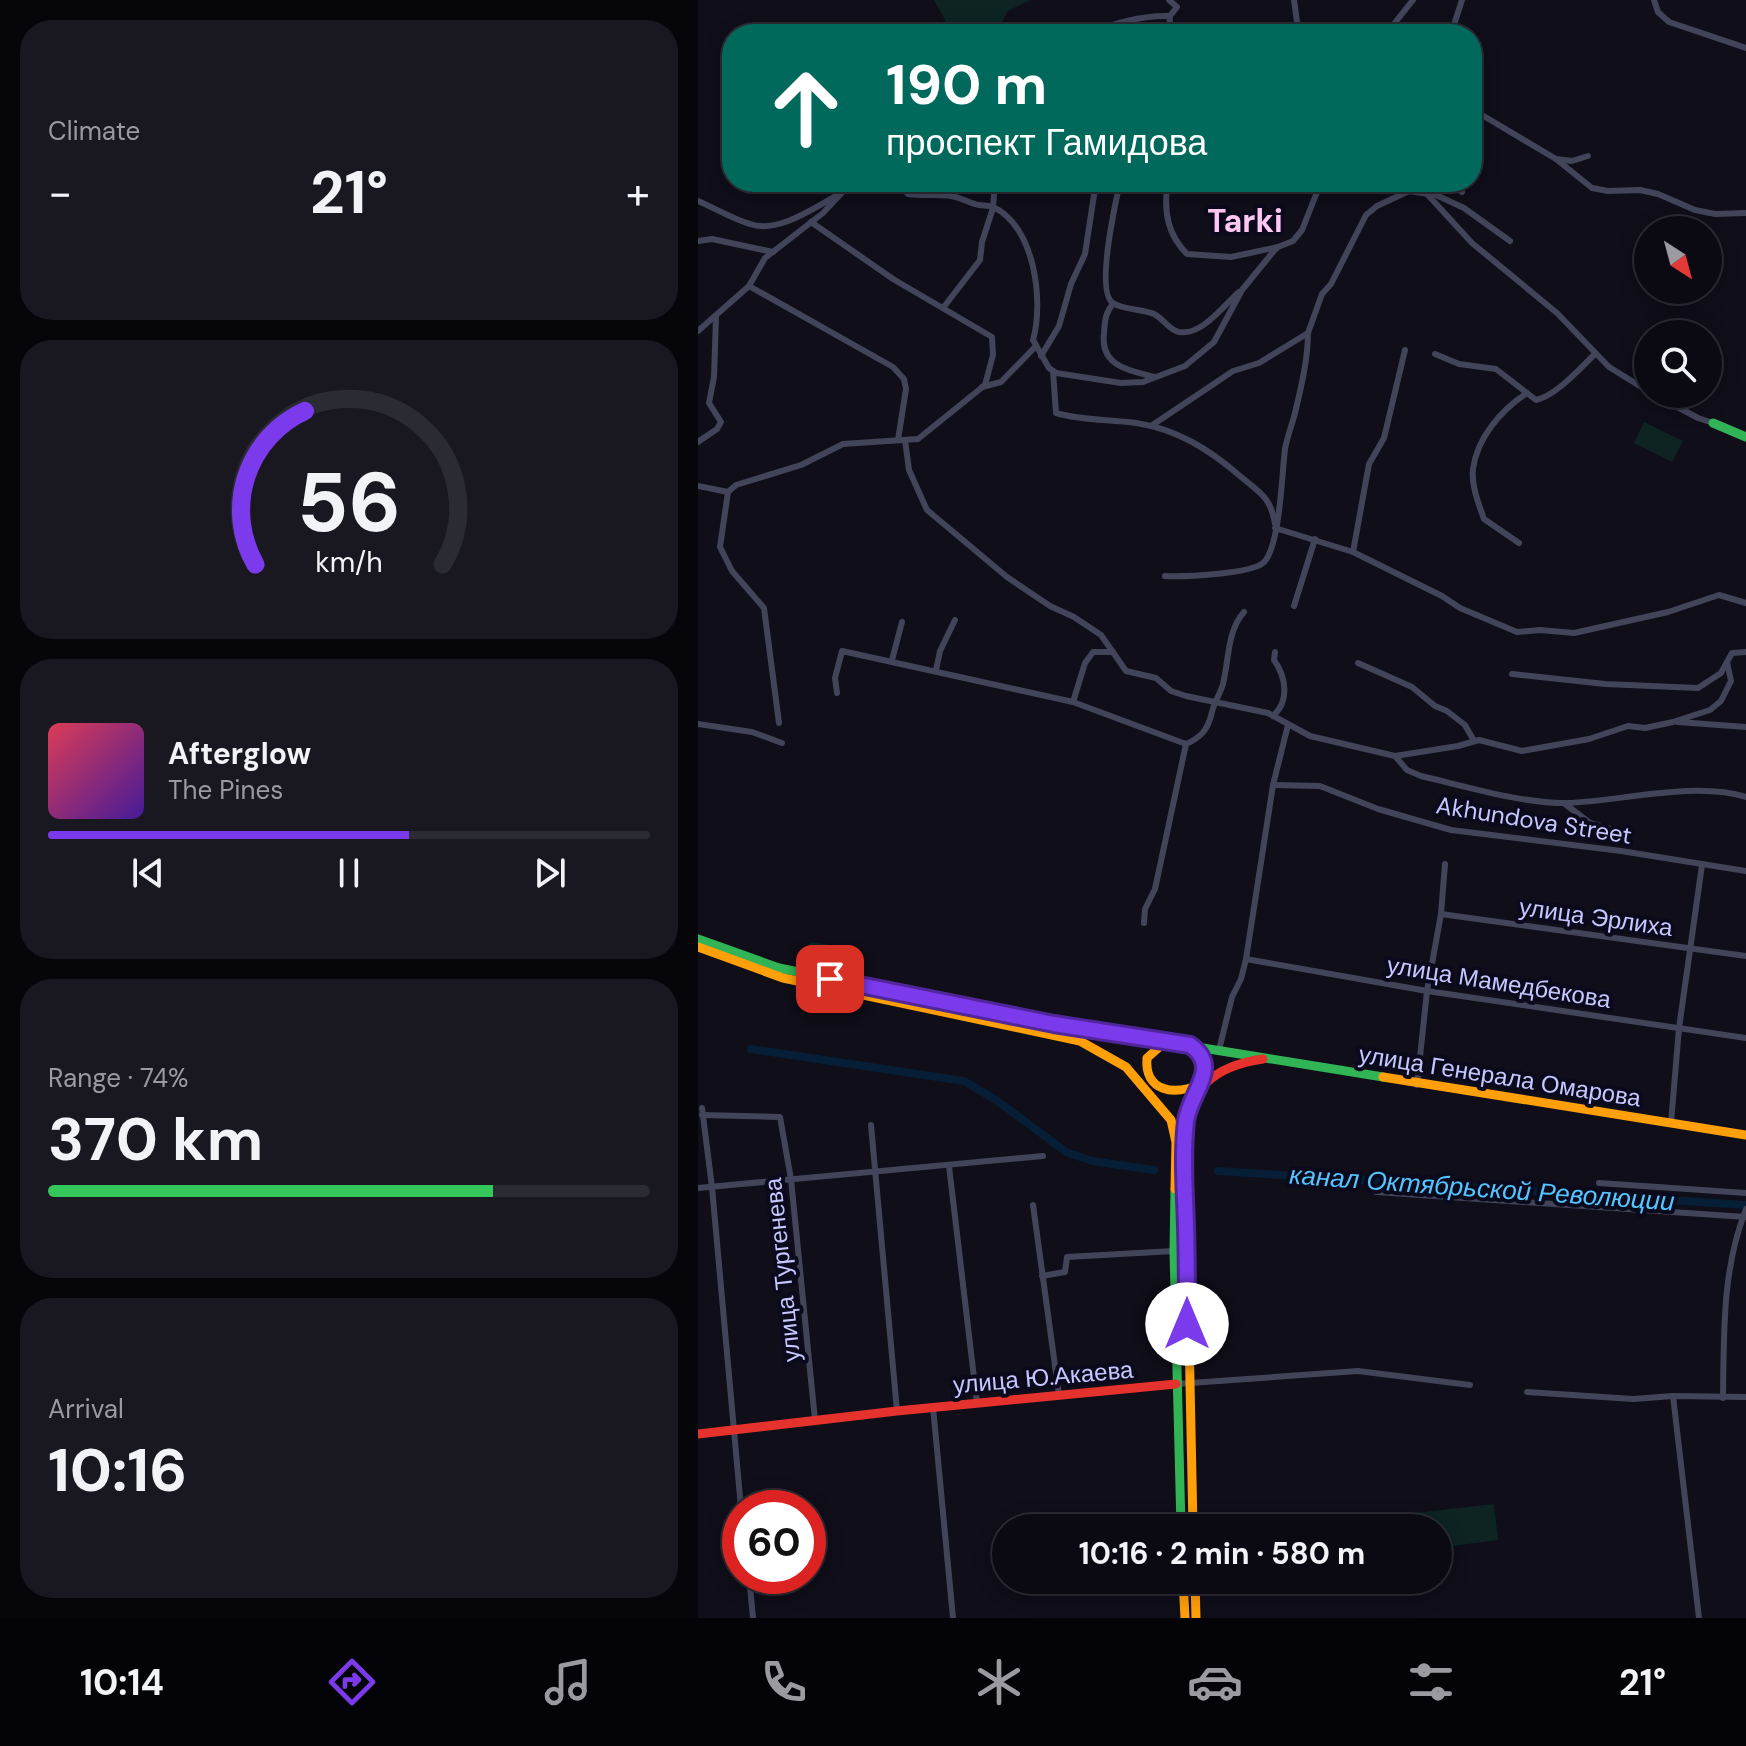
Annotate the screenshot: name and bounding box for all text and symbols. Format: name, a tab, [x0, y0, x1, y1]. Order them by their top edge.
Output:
text: 190 m	[886, 48, 1047, 121]
icon: ahead	[754, 56, 858, 160]
text: Climate	[48, 114, 140, 148]
text: проспект Гамидова	[886, 119, 1207, 166]
text: 21°	[310, 153, 388, 232]
text: −	[48, 164, 72, 222]
text: +	[626, 164, 650, 222]
district label: Tarki	[1207, 200, 1283, 242]
north arrow	[1634, 216, 1722, 304]
map controls	[1634, 216, 1722, 408]
button: search	[1634, 320, 1722, 408]
text: 56	[297, 448, 401, 557]
text: km/h	[315, 545, 383, 582]
text: Afterglow	[168, 734, 311, 773]
text: The Pines	[168, 773, 283, 807]
street label: Akhundova Street	[1434, 789, 1634, 851]
icon: previous	[126, 851, 170, 895]
icon: pause	[327, 851, 371, 895]
icon: next	[528, 851, 572, 895]
street label: улица Эрлиха	[1517, 891, 1675, 943]
pin	[796, 945, 864, 1013]
street label: улица Мамедбекова	[1385, 949, 1614, 1015]
icon: arrive	[808, 957, 852, 1001]
street label: улица Генерала Омарова	[1357, 1038, 1644, 1114]
text: Range · 74%	[48, 1061, 188, 1095]
text: 370 km	[48, 1100, 263, 1179]
water label: канал Октябрьской Революции	[1288, 1158, 1676, 1218]
street label: улица Тургенева	[757, 1176, 807, 1363]
position arrow	[1145, 1282, 1229, 1366]
street label: улица Ю.Акаева	[952, 1354, 1135, 1400]
text: Arrival	[48, 1392, 124, 1426]
text: 10:16	[48, 1431, 187, 1510]
speed limit sign: 60	[722, 1490, 826, 1594]
text: 10:16 · 2 min · 580 m	[1079, 1534, 1365, 1573]
icon: directions	[324, 1654, 380, 1710]
icon: music	[540, 1654, 596, 1710]
icon: phone	[756, 1654, 812, 1710]
icon: climate	[971, 1654, 1027, 1710]
icon: car	[1187, 1654, 1243, 1710]
icon: filters	[1403, 1654, 1459, 1710]
text: 10:14	[80, 1659, 164, 1706]
text: 21°	[1619, 1659, 1666, 1706]

